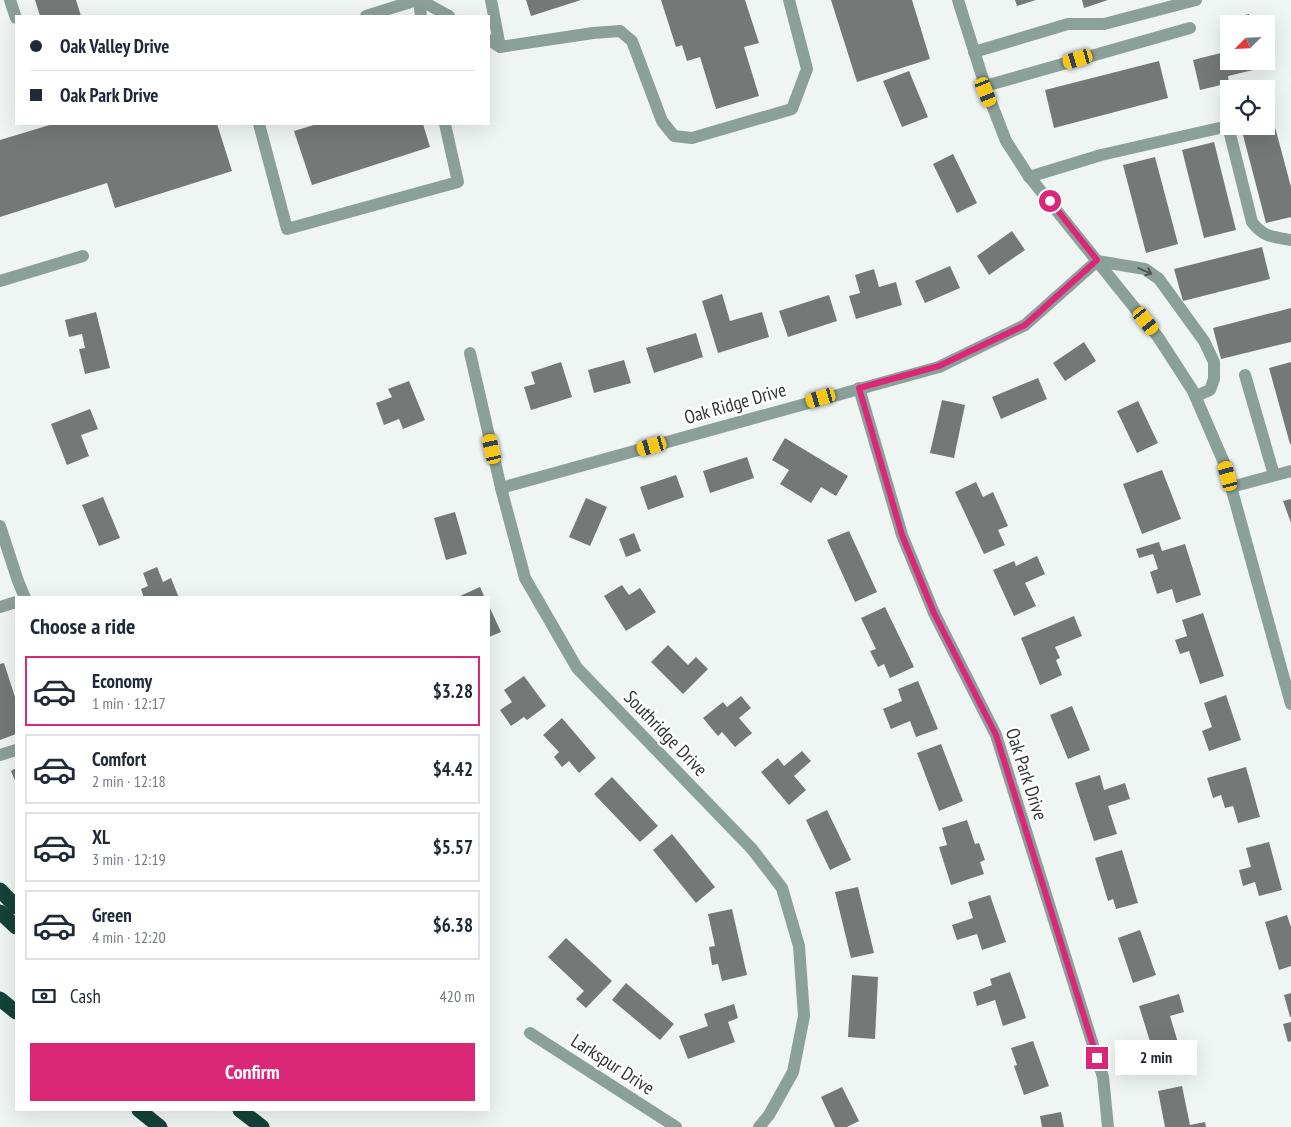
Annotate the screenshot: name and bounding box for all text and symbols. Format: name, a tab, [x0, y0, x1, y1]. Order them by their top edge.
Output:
north arrow	[1220, 15, 1275, 70]
map controls	[1220, 15, 1275, 135]
text: Oak Valley Drive	[60, 34, 169, 58]
car	[1061, 48, 1094, 70]
car	[973, 75, 998, 109]
button: locate	[1220, 80, 1275, 135]
text: Oak Park Drive	[60, 83, 159, 107]
route start	[1039, 190, 1061, 212]
one-way arrow	[1137, 267, 1152, 277]
car	[1130, 305, 1161, 337]
street label: Oak Ridge Drive	[681, 377, 789, 429]
car	[804, 387, 837, 409]
car	[481, 433, 502, 465]
car	[635, 435, 668, 457]
car	[1216, 460, 1239, 492]
text: Choose a ride	[30, 612, 135, 640]
icon: car	[32, 669, 77, 714]
text: Economy	[92, 669, 152, 693]
text: $3.28	[433, 679, 473, 703]
street label: Southridge Drive	[619, 685, 713, 781]
text: 1 min · 12:17	[92, 693, 166, 713]
street label: Oak Park Drive	[1001, 725, 1053, 823]
icon: car	[32, 747, 77, 792]
text: Comfort	[92, 747, 146, 771]
text: $4.42	[433, 757, 473, 781]
text: 2 min · 12:18	[92, 771, 166, 791]
icon: car	[32, 825, 77, 870]
text: XL	[92, 825, 110, 849]
text: $5.57	[433, 835, 473, 859]
text: 3 min · 12:19	[92, 849, 166, 869]
icon: car	[32, 903, 77, 948]
text: Green	[92, 903, 132, 927]
text: $6.38	[433, 913, 473, 937]
text: 4 min · 12:20	[92, 927, 166, 947]
icon: cash	[30, 982, 58, 1010]
text: Cash	[70, 984, 101, 1008]
text: 420 m	[440, 986, 475, 1006]
street label: Larkspur Drive	[567, 1028, 659, 1100]
callout: 2 min	[1114, 1040, 1197, 1076]
button: Confirm	[30, 1043, 475, 1101]
route end	[1086, 1047, 1108, 1069]
text: 2 min	[1140, 1047, 1172, 1067]

